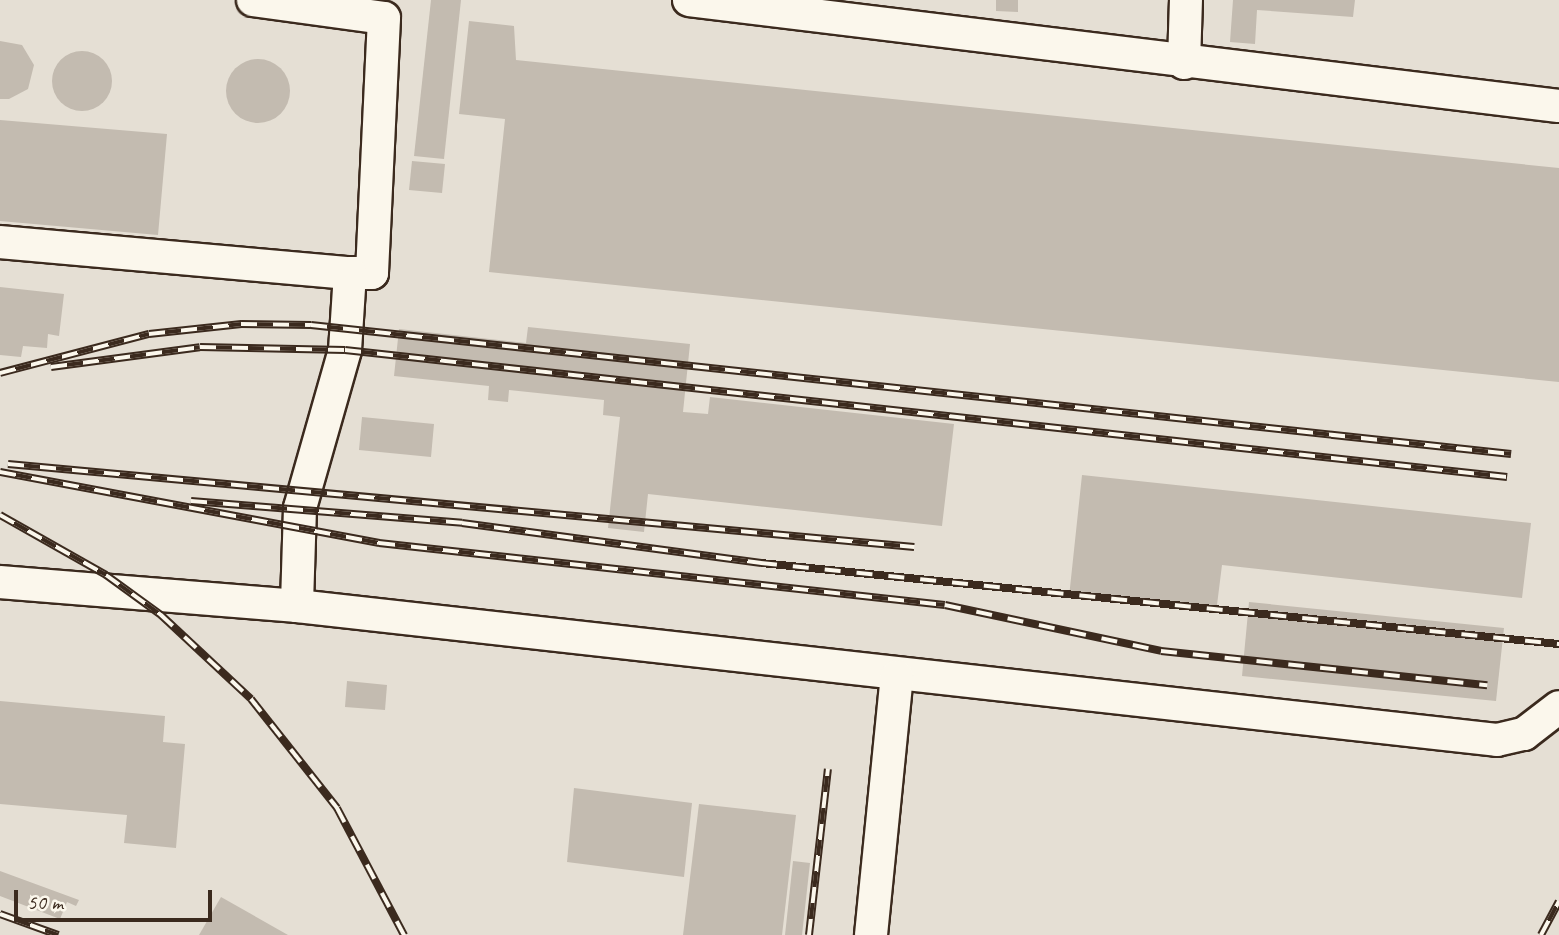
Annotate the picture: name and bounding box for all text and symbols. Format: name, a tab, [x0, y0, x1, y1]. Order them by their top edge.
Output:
scale bar	[18, 876, 215, 920]
text: 50 m	[27, 889, 63, 915]

